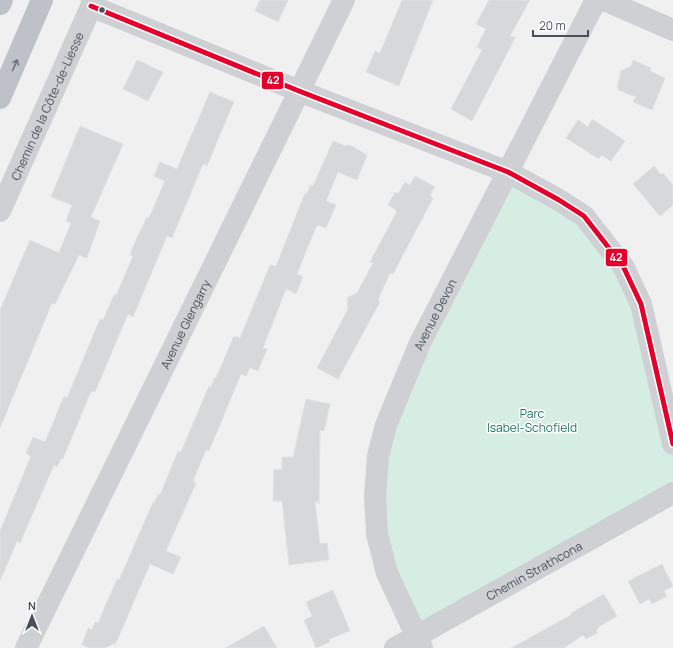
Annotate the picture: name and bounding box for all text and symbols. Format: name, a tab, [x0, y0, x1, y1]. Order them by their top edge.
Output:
unlabelled marker	[97, 5, 107, 15]
scale bar	[533, 12, 588, 38]
text: 20 m	[539, 17, 566, 34]
street label: Chemin de la Côte-de-Liesse	[6, 29, 87, 183]
one-way arrow	[11, 60, 19, 72]
line badge: 42	[261, 71, 284, 90]
text: 42	[266, 72, 280, 87]
line badge: 42	[605, 248, 628, 267]
text: 42	[609, 249, 623, 264]
street label: Avenue Glengarry	[156, 276, 214, 371]
street label: Avenue Devon	[409, 276, 460, 353]
park label: Parc Isabel-Schofield	[487, 405, 577, 436]
street label: Chemin Strathcona	[483, 537, 585, 604]
north arrow	[12, 596, 52, 636]
text: N	[28, 598, 36, 613]

